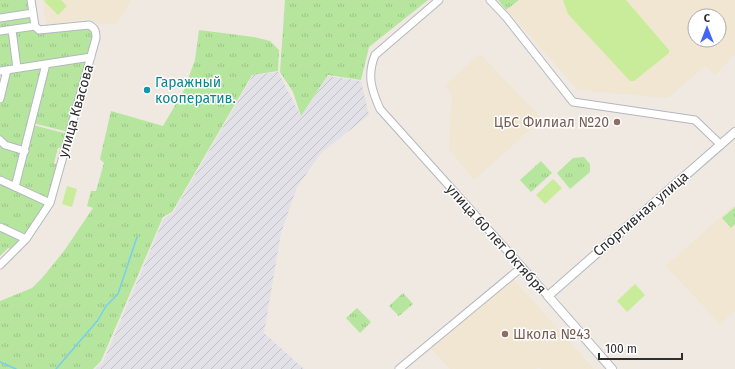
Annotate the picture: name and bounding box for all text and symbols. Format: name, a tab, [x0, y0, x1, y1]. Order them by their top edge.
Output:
north arrow	[687, 8, 727, 48]
text: С	[704, 12, 711, 25]
street label: улица Квасова	[55, 62, 97, 160]
place label: Гаражный кооператив.	[155, 74, 236, 107]
marker: Гаражный кооператив.	[142, 85, 152, 95]
place label: ЦБС Филиал №20	[494, 114, 609, 131]
marker: ЦБС Филиал №20	[612, 117, 622, 127]
street label: Спортивная улица	[590, 168, 692, 260]
street label: улица 60 лет Октября	[442, 181, 550, 297]
place label: Школа №43	[513, 326, 590, 343]
marker: Школа №43	[500, 329, 510, 339]
scale bar	[599, 335, 682, 361]
text: 100 m	[605, 342, 637, 356]

